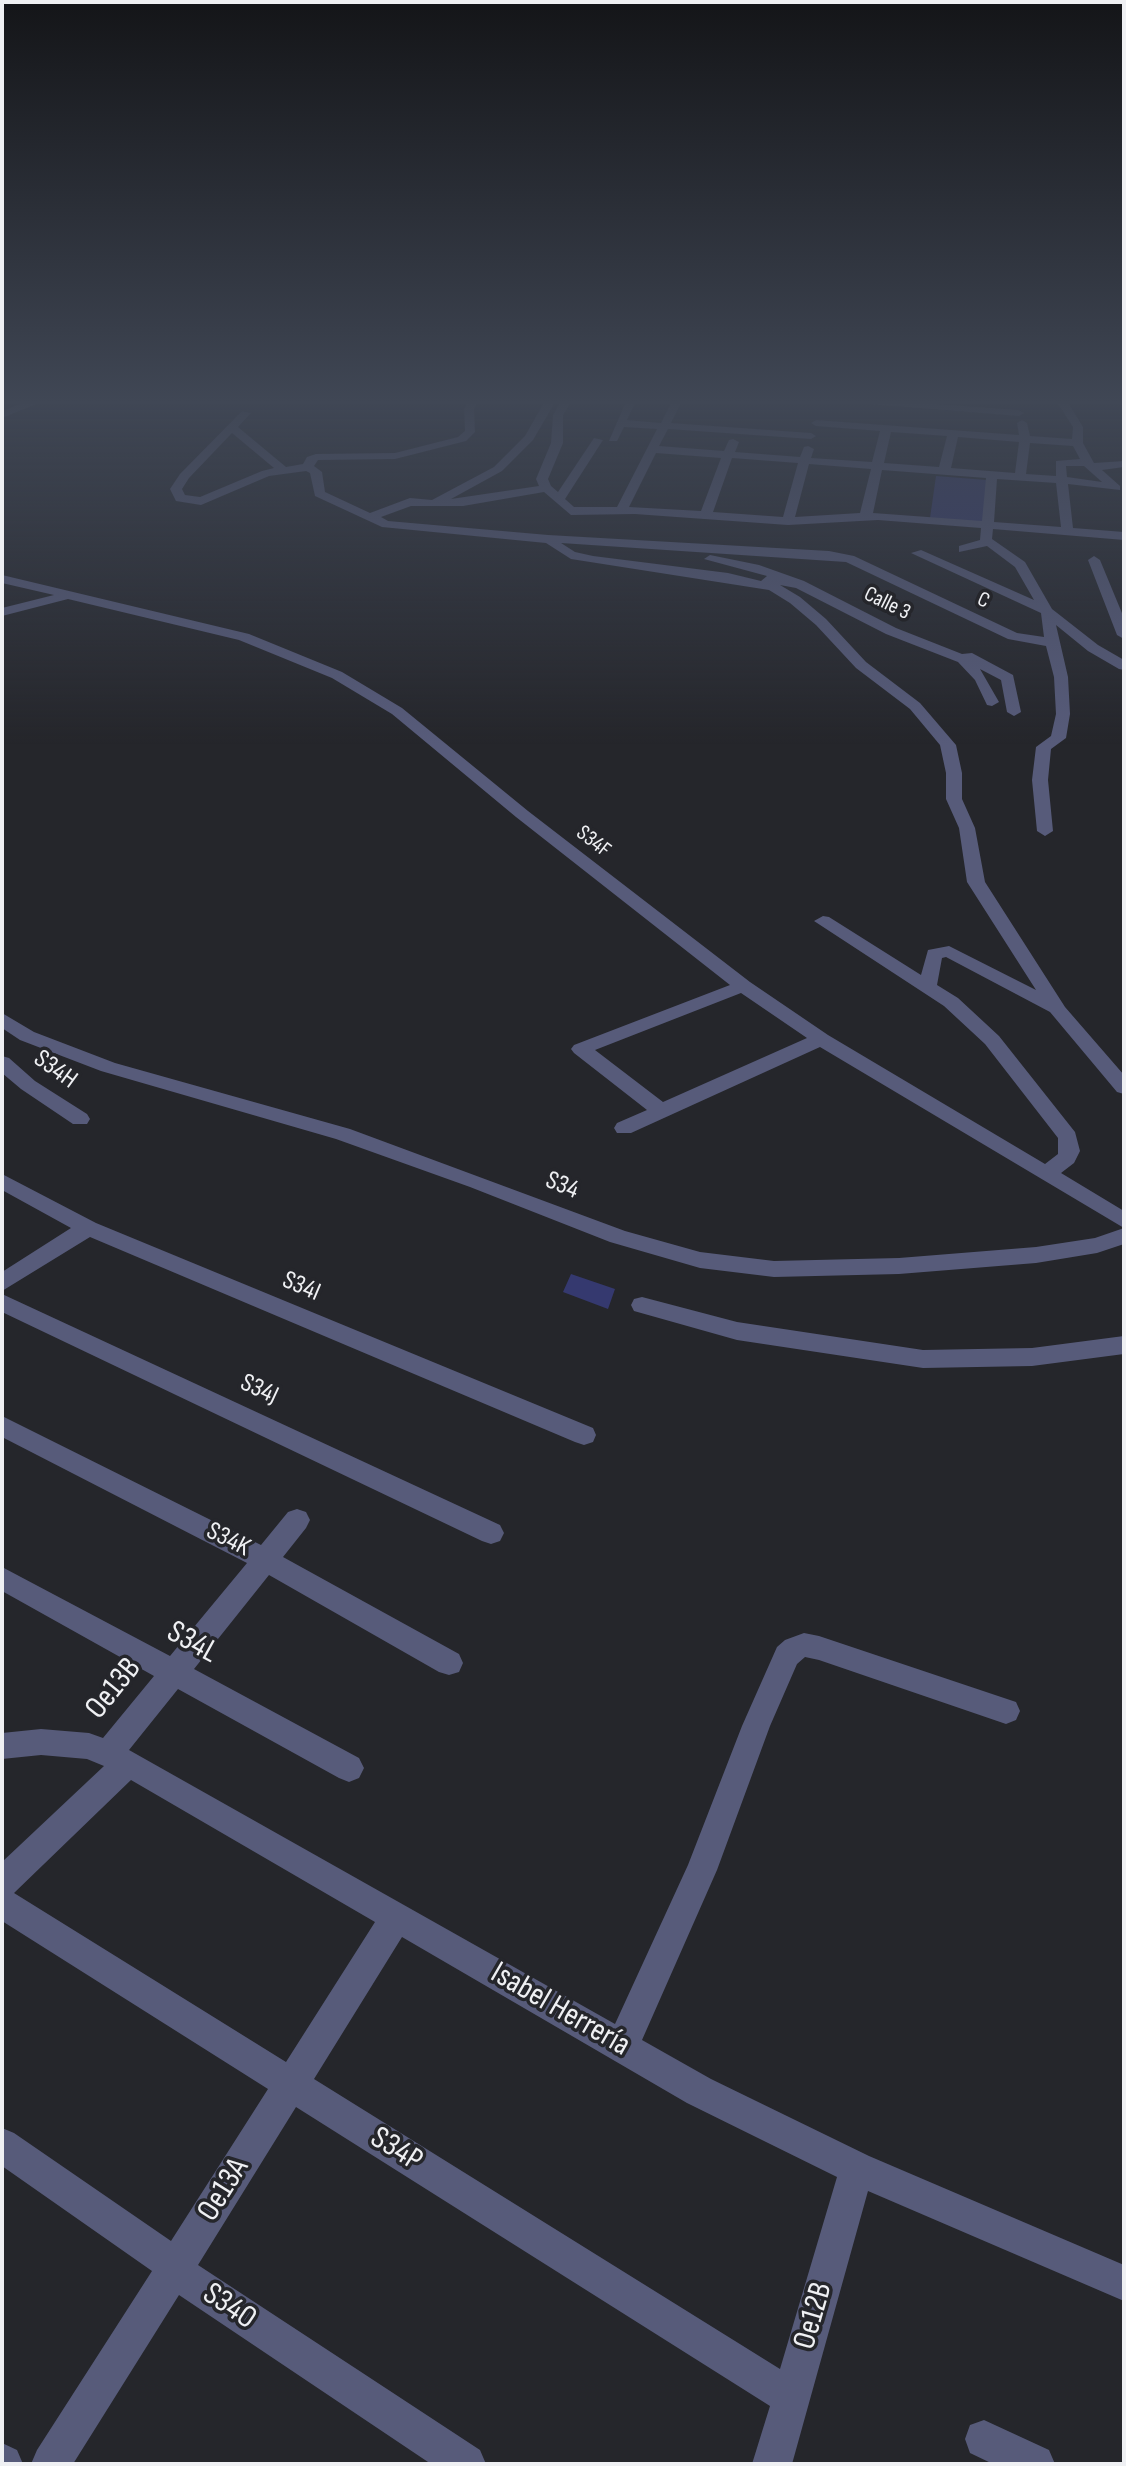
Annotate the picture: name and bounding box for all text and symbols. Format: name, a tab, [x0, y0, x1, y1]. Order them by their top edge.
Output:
street label: Calle 3	[859, 582, 915, 626]
street label: C	[973, 587, 993, 615]
street label: S34F	[570, 820, 616, 864]
street label: S34H	[27, 1044, 83, 1096]
street label: S34	[541, 1165, 583, 1207]
street label: S34I	[277, 1265, 325, 1309]
street label: S34J	[235, 1368, 283, 1412]
street label: S34K	[201, 1516, 255, 1564]
street label: S34L	[160, 1614, 224, 1672]
street label: Oe13B	[78, 1651, 150, 1727]
street label: Isabel Herrería	[483, 1955, 637, 2065]
street label: S34P	[363, 2119, 429, 2181]
street label: Oe13A	[190, 2151, 258, 2229]
street label: S34O	[195, 2275, 263, 2339]
street label: Oe12B	[786, 2278, 842, 2354]

